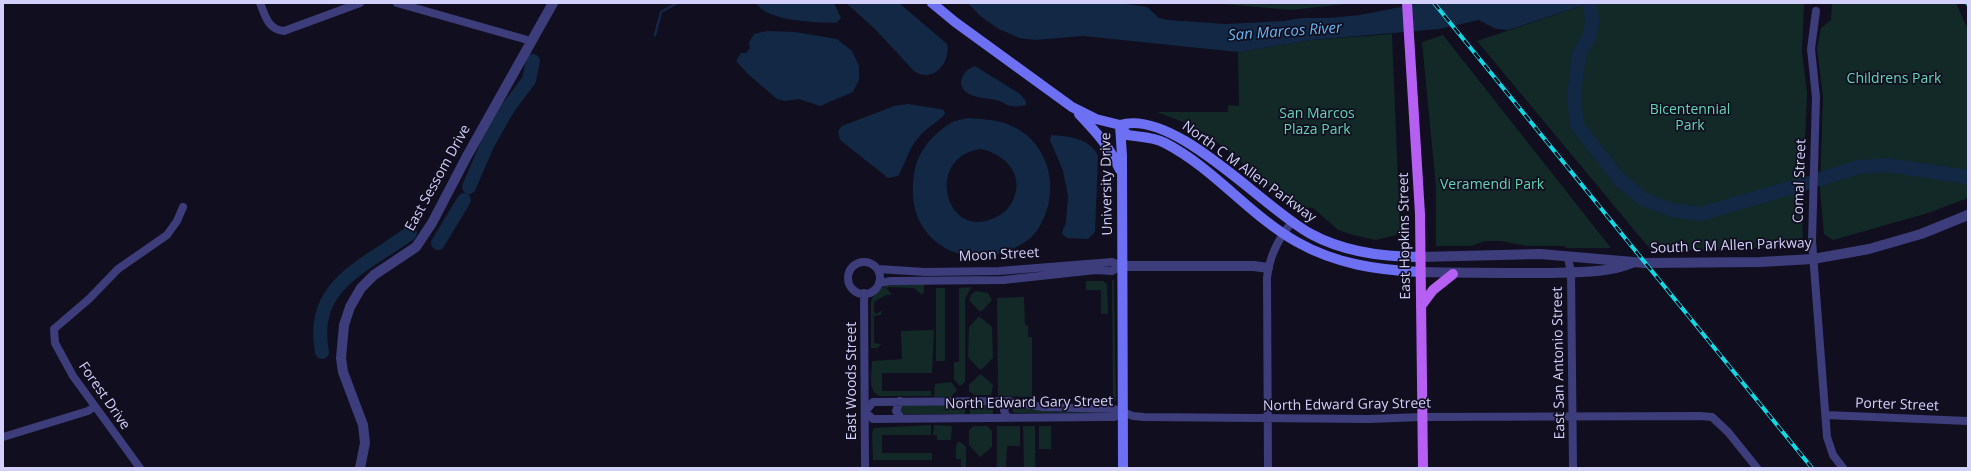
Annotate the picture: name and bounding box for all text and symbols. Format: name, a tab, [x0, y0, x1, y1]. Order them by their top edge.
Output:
water label: San Marcos River	[1228, 19, 1342, 45]
park label: Childrens Park	[1847, 71, 1941, 87]
park label: Bicentennial Park	[1650, 102, 1730, 134]
park label: San Marcos Plaza Park	[1279, 106, 1355, 138]
street label: North C M Allen Parkway	[1179, 118, 1319, 226]
street label: East Sessom Drive	[402, 122, 474, 234]
street label: University Drive	[1098, 132, 1116, 236]
street label: Comal Street	[1790, 139, 1810, 223]
street label: East Hopkins Street	[1395, 172, 1415, 300]
park label: Veramendi Park	[1440, 177, 1544, 193]
street label: South C M Allen Parkway	[1650, 235, 1812, 257]
street label: Moon Street	[958, 244, 1040, 266]
street label: East San Antonio Street	[1549, 287, 1569, 439]
street label: East Woods Street	[844, 322, 860, 440]
street label: Forest Drive	[75, 359, 133, 433]
street label: North Edward Gary Street	[945, 393, 1113, 413]
street label: North Edward Gray Street	[1263, 395, 1431, 415]
street label: Porter Street	[1855, 395, 1939, 415]

